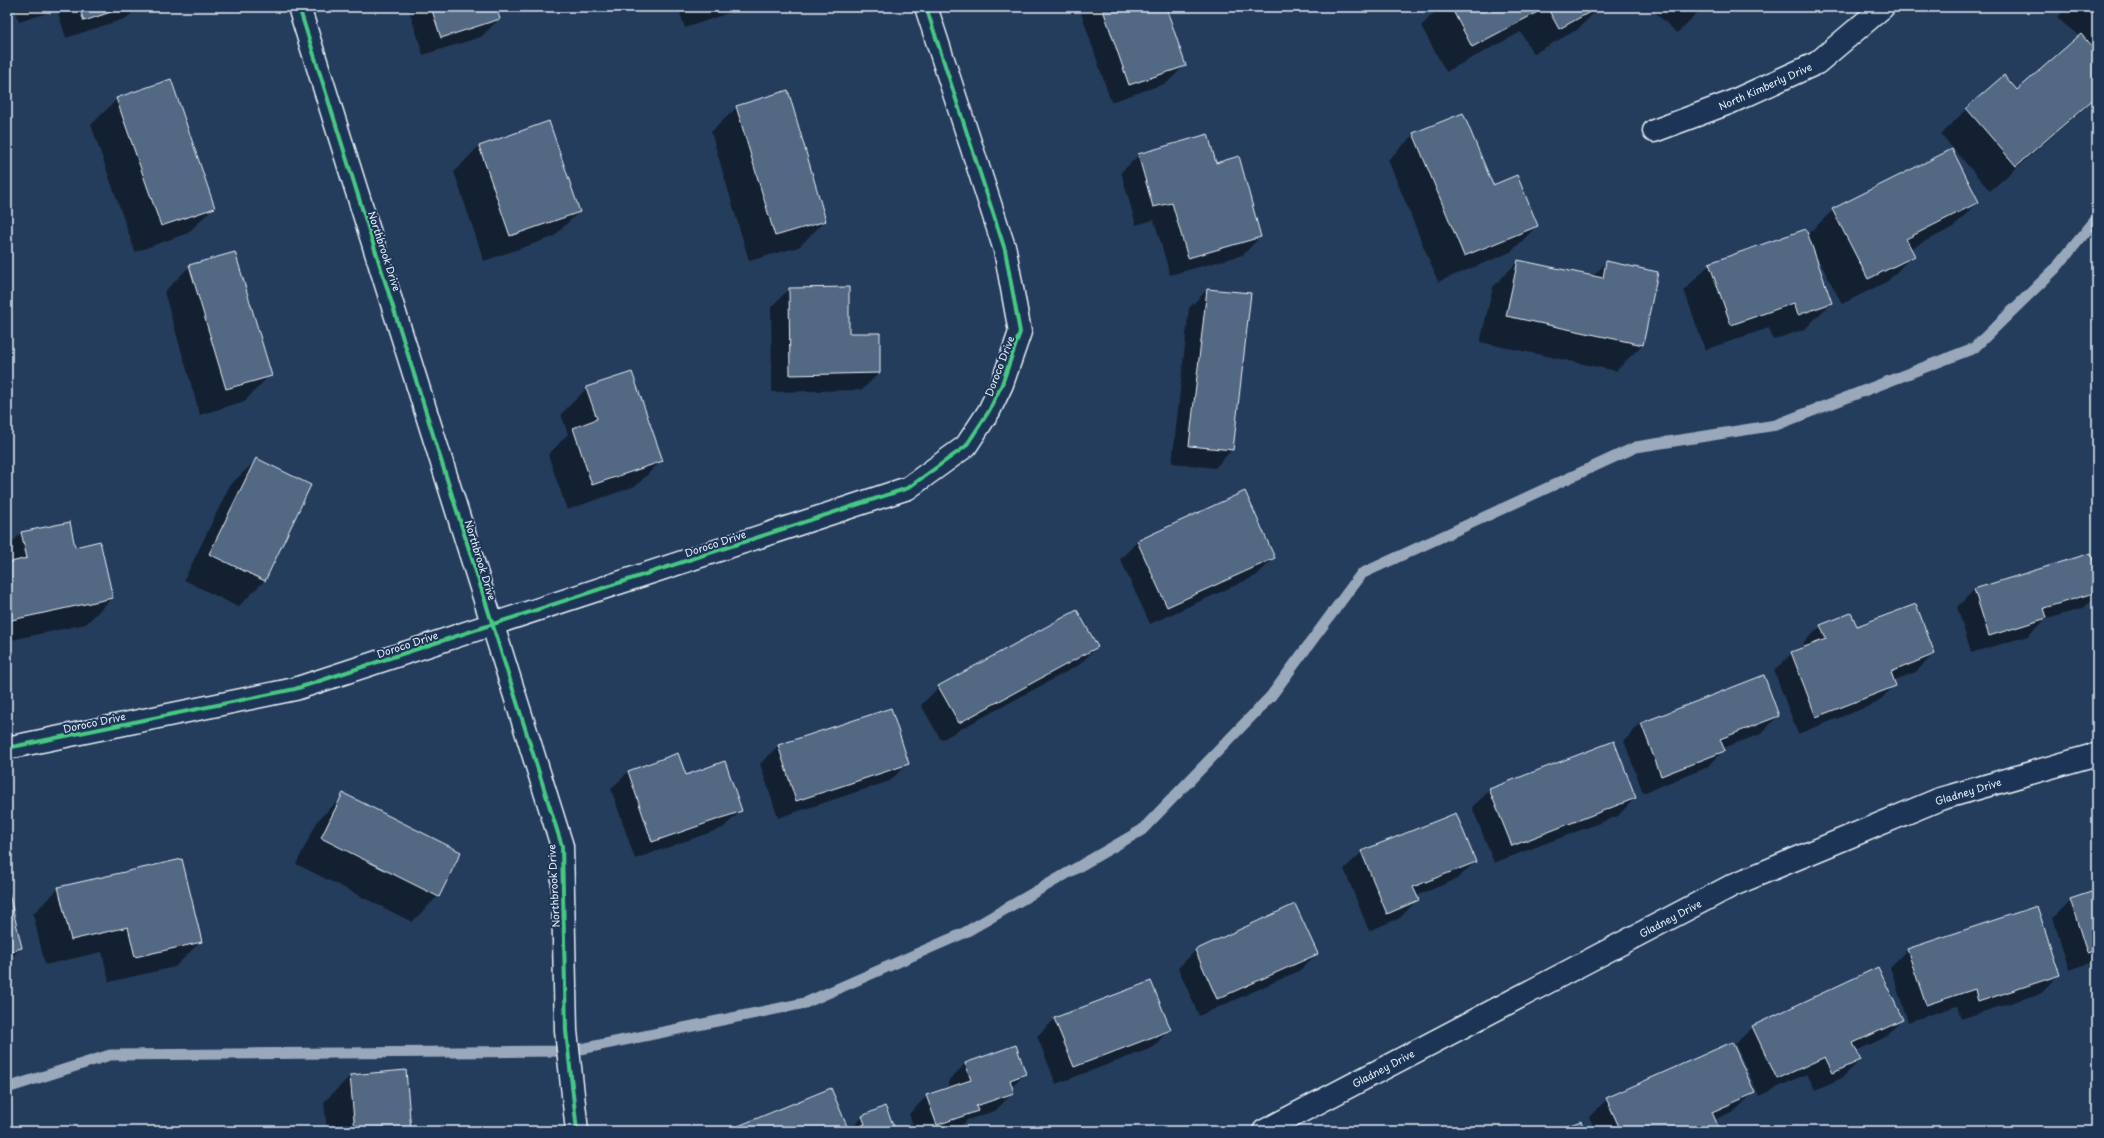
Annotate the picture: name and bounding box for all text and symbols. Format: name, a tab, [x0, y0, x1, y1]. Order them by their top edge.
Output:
street label: North Kimberly Drive	[1716, 59, 1814, 113]
street label: Northbrook Drive	[365, 209, 405, 293]
street label: Doroco Drive	[981, 334, 1017, 398]
street label: Northbrook Drive	[462, 518, 500, 602]
street label: Doroco Drive	[682, 526, 748, 560]
street label: Doroco Drive	[374, 627, 440, 661]
street label: Doroco Drive	[61, 708, 127, 736]
street label: Gladney Drive	[1933, 774, 2003, 808]
street label: Northbrook Drive	[543, 844, 563, 928]
street label: Gladney Drive	[1636, 895, 1704, 941]
street label: Gladney Drive	[1349, 1045, 1417, 1091]

